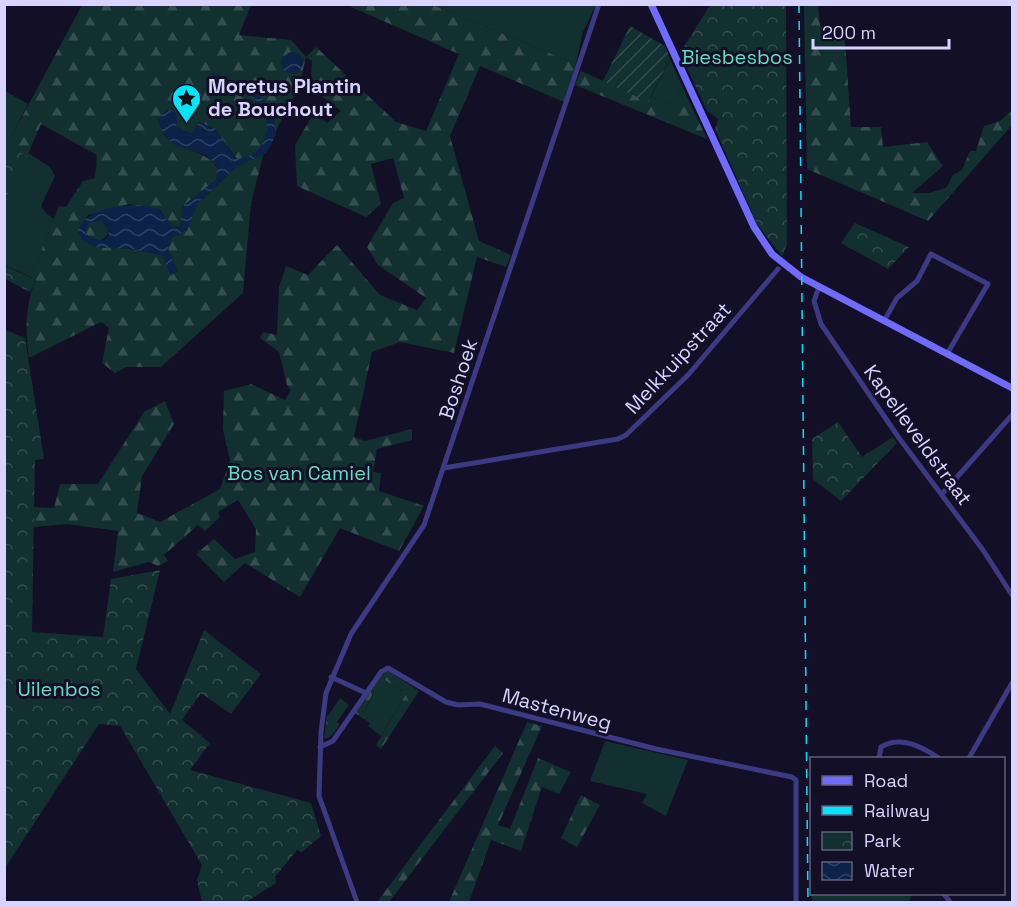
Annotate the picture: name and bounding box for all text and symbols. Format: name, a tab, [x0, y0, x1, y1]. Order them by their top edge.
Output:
scale bar	[813, 12, 950, 50]
text: 200 m	[822, 21, 876, 44]
park label: Biesbesbos	[681, 44, 793, 70]
place label: Moretus Plantin de Bouchout	[208, 73, 361, 122]
place icon: Moretus Plantin de Bouchout	[171, 82, 203, 124]
street label: Melkkuipstraat	[619, 297, 737, 419]
street label: Boshoek	[433, 335, 483, 423]
street label: Kapelleveldstraat	[858, 359, 978, 511]
park label: Bos van Camiel	[227, 460, 371, 486]
park label: Uilenbos	[18, 676, 101, 702]
street label: Mastenweg	[499, 682, 615, 736]
legend	[810, 757, 1005, 895]
text: Road	[864, 769, 908, 792]
text: Railway	[864, 799, 930, 822]
text: Park	[864, 829, 902, 852]
text: Water	[864, 859, 915, 882]

